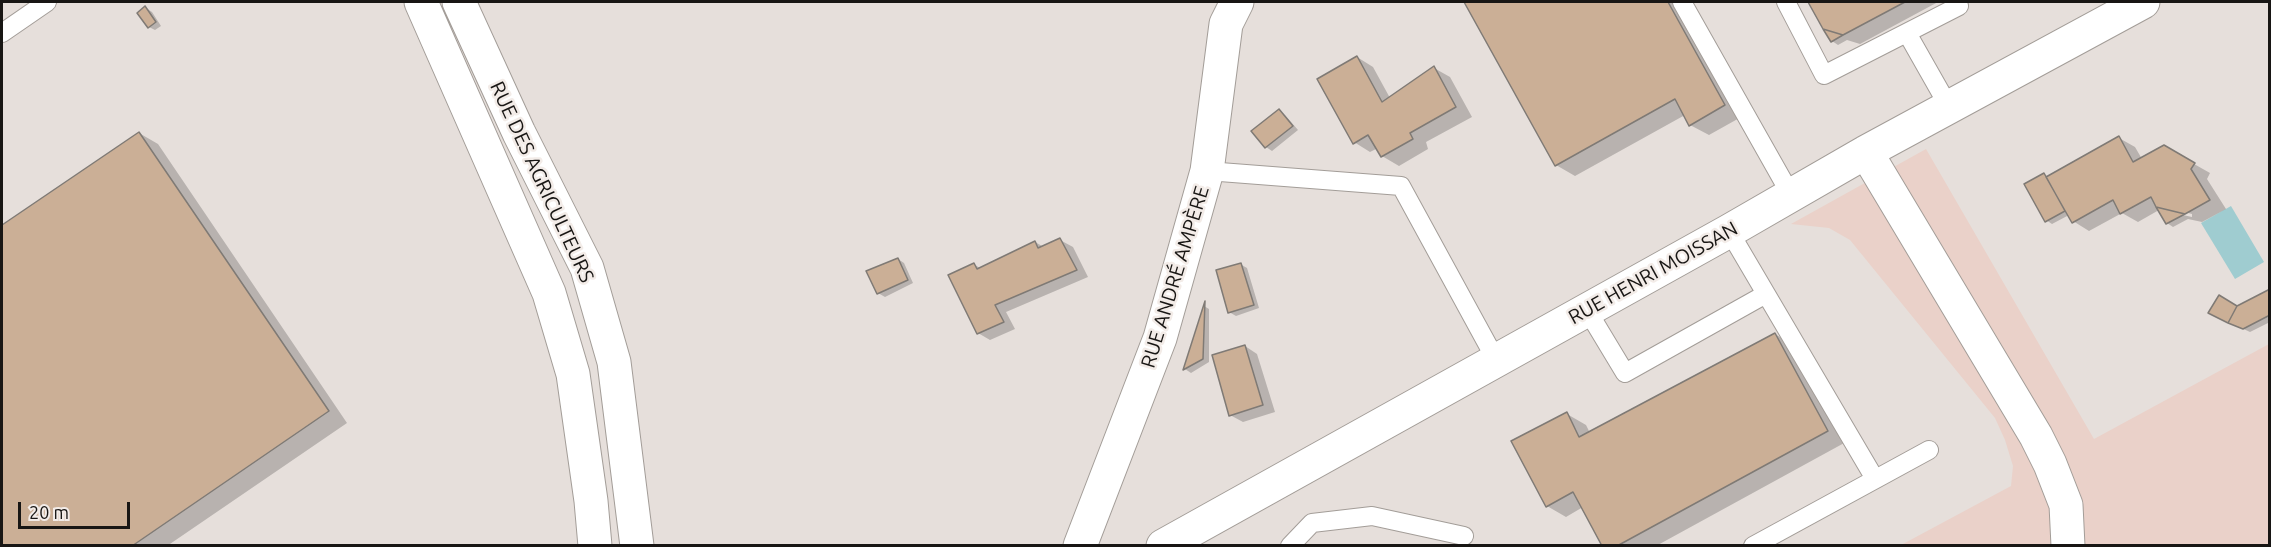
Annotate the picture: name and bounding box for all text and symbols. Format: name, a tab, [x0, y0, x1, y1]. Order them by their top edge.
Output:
street label: RUE DES AGRICULTEURS	[485, 78, 599, 286]
street label: RUE ANDRÉ AMPÈRE	[1136, 183, 1214, 371]
street label: RUE HENRI MOISSAN	[1564, 216, 1742, 330]
scale bar	[21, 490, 134, 528]
text: 20 m	[29, 502, 69, 522]

